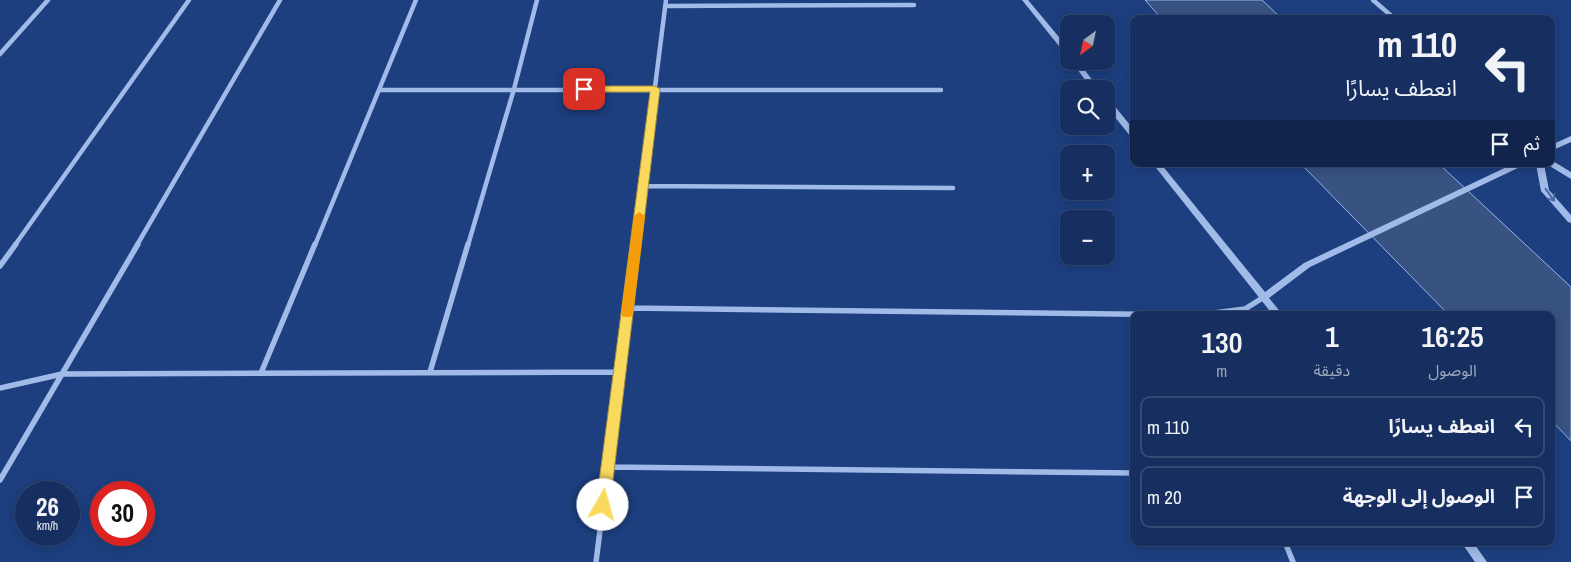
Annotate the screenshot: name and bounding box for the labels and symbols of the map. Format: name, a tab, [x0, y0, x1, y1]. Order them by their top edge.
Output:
north arrow	[1060, 15, 1115, 70]
pin	[563, 68, 605, 110]
one-way arrow	[1545, 188, 1555, 202]
position arrow	[576, 478, 628, 530]
speed limit sign: 30	[90, 481, 155, 546]

